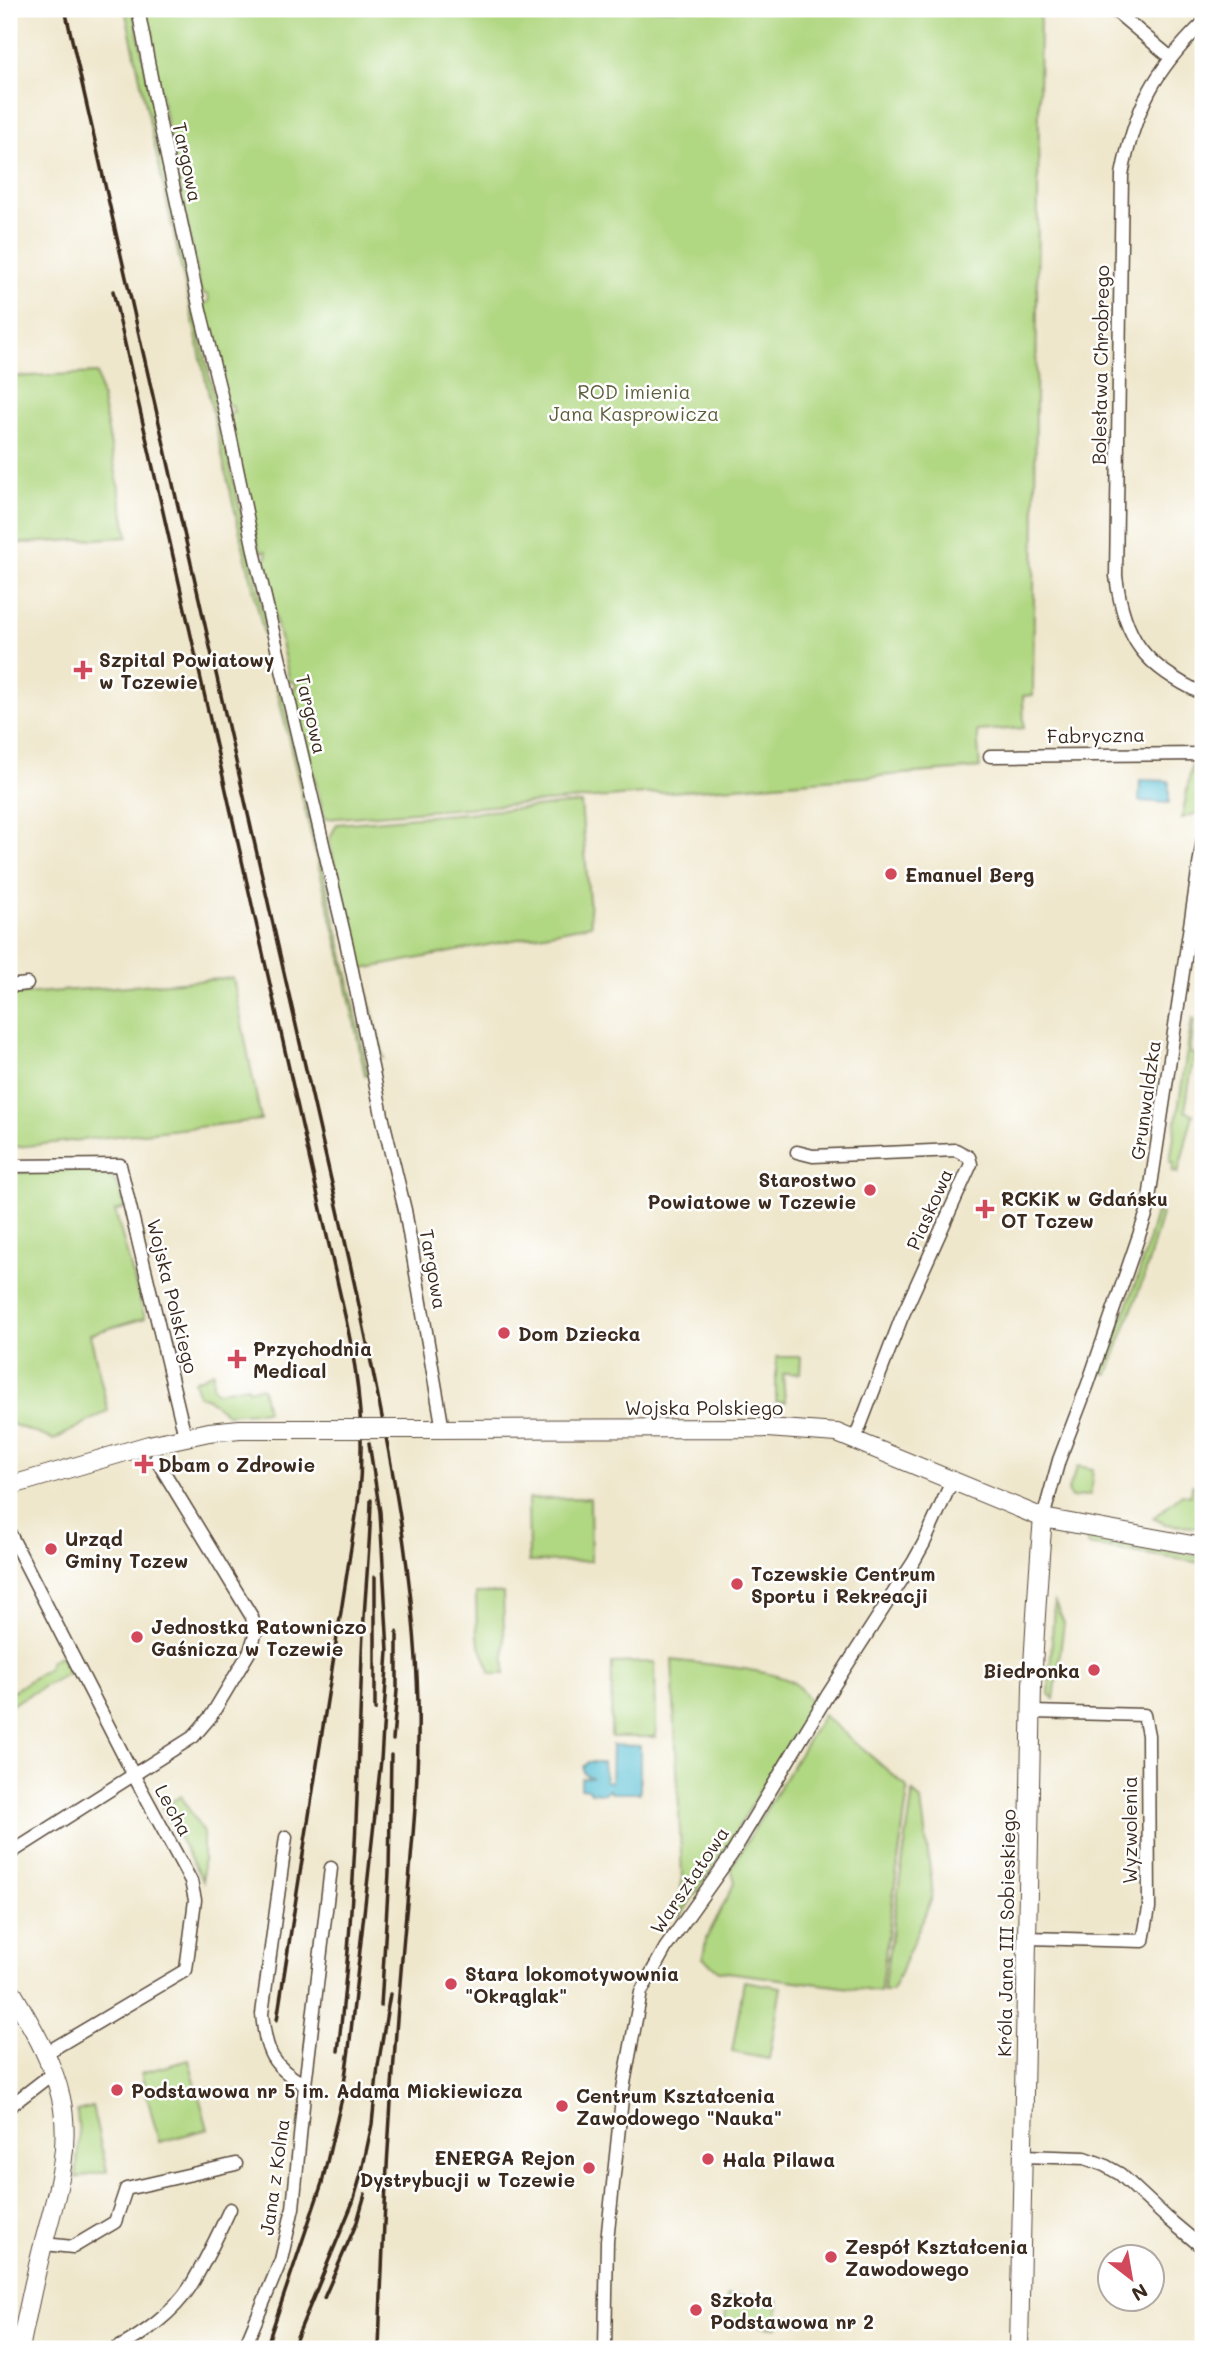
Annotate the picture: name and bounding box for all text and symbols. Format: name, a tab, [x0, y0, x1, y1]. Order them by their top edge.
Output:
street label: Targowa	[167, 120, 209, 204]
street label: Bolesława Chrobrego	[1086, 265, 1114, 465]
park label: ROD imienia Jana Kasprowicza	[549, 379, 719, 426]
place label: Szpital Powiatowy w Tczewie	[99, 647, 274, 694]
marker: Szpital Powiatowy w Tczewie	[73, 660, 93, 680]
street label: Targowa	[291, 672, 333, 756]
street label: Fabryczna	[1047, 722, 1145, 748]
place label: Emanuel Berg	[905, 862, 1034, 887]
marker: Emanuel Berg	[883, 866, 899, 882]
street label: Grunwaldzka	[1124, 1039, 1166, 1161]
street label: Piaskowa	[900, 1164, 958, 1254]
place label: Starostwo Powiatowe w Tczewie	[648, 1167, 856, 1214]
marker: Starostwo Powiatowe w Tczewie	[862, 1182, 878, 1198]
place label: RCKiK w Gdańsku OT Tczew	[1001, 1186, 1168, 1233]
marker: RCKiK w Gdańsku OT Tczew	[975, 1199, 995, 1219]
street label: Wojska Polskiego	[142, 1216, 204, 1376]
street label: Targowa	[415, 1227, 453, 1311]
place label: Dom Dziecka	[518, 1321, 640, 1346]
marker: Dom Dziecka	[496, 1325, 512, 1341]
place label: Przychodnia Medical	[253, 1336, 372, 1383]
marker: Przychodnia Medical	[227, 1349, 247, 1369]
street label: Wojska Polskiego	[625, 1395, 783, 1420]
place label: Dbam o Zdrowie	[158, 1452, 315, 1477]
marker: Dbam o Zdrowie	[136, 1456, 152, 1472]
place label: Urząd Gminy Tczew	[65, 1526, 188, 1573]
marker: Urząd Gminy Tczew	[43, 1541, 59, 1557]
place label: Tczewskie Centrum Sportu i Rekreacji	[751, 1561, 935, 1608]
marker: Tczewskie Centrum Sportu i Rekreacji	[729, 1576, 745, 1592]
place label: Jednostka Ratowniczo Gaśnicza w Tczewie	[151, 1614, 366, 1661]
marker: Jednostka Ratowniczo Gaśnicza w Tczewie	[129, 1629, 145, 1645]
place label: Biedronka	[983, 1658, 1080, 1683]
marker: Biedronka	[1086, 1662, 1102, 1678]
street label: Wyzwolenia	[1117, 1776, 1142, 1884]
street label: Lecha	[150, 1780, 198, 1840]
street label: Króla Jana III Sobieskiego	[991, 1809, 1021, 2057]
street label: Warsztatowa	[644, 1821, 734, 1939]
place label: Stara lokomotywownia "Okrąglak"	[465, 1961, 679, 2008]
marker: Stara lokomotywownia "Okrąglak"	[443, 1976, 459, 1992]
place label: Podstawowa nr 5 im. Adama Mickiewicza	[131, 2078, 523, 2103]
marker: Podstawowa nr 5 im. Adama Mickiewicza	[109, 2082, 125, 2098]
place label: Centrum Kształcenia Zawodowego "Nauka"	[576, 2083, 782, 2130]
marker: Centrum Kształcenia Zawodowego "Nauka"	[554, 2098, 570, 2114]
street label: Jana z Kolna	[253, 2117, 295, 2237]
place label: ENERGA Rejon Dystrybucji w Tczewie	[360, 2145, 575, 2192]
place label: Hala Pilawa	[722, 2147, 835, 2172]
marker: Hala Pilawa	[700, 2151, 716, 2167]
marker: ENERGA Rejon Dystrybucji w Tczewie	[581, 2160, 597, 2176]
place label: Zespół Kształcenia Zawodowego	[845, 2234, 1028, 2281]
north arrow	[1096, 2242, 1166, 2312]
marker: Zespół Kształcenia Zawodowego	[823, 2249, 839, 2265]
text: N	[1127, 2279, 1153, 2307]
place label: Szkoła Podstawowa nr 2	[710, 2287, 874, 2334]
marker: Szkoła Podstawowa nr 2	[688, 2302, 704, 2318]

